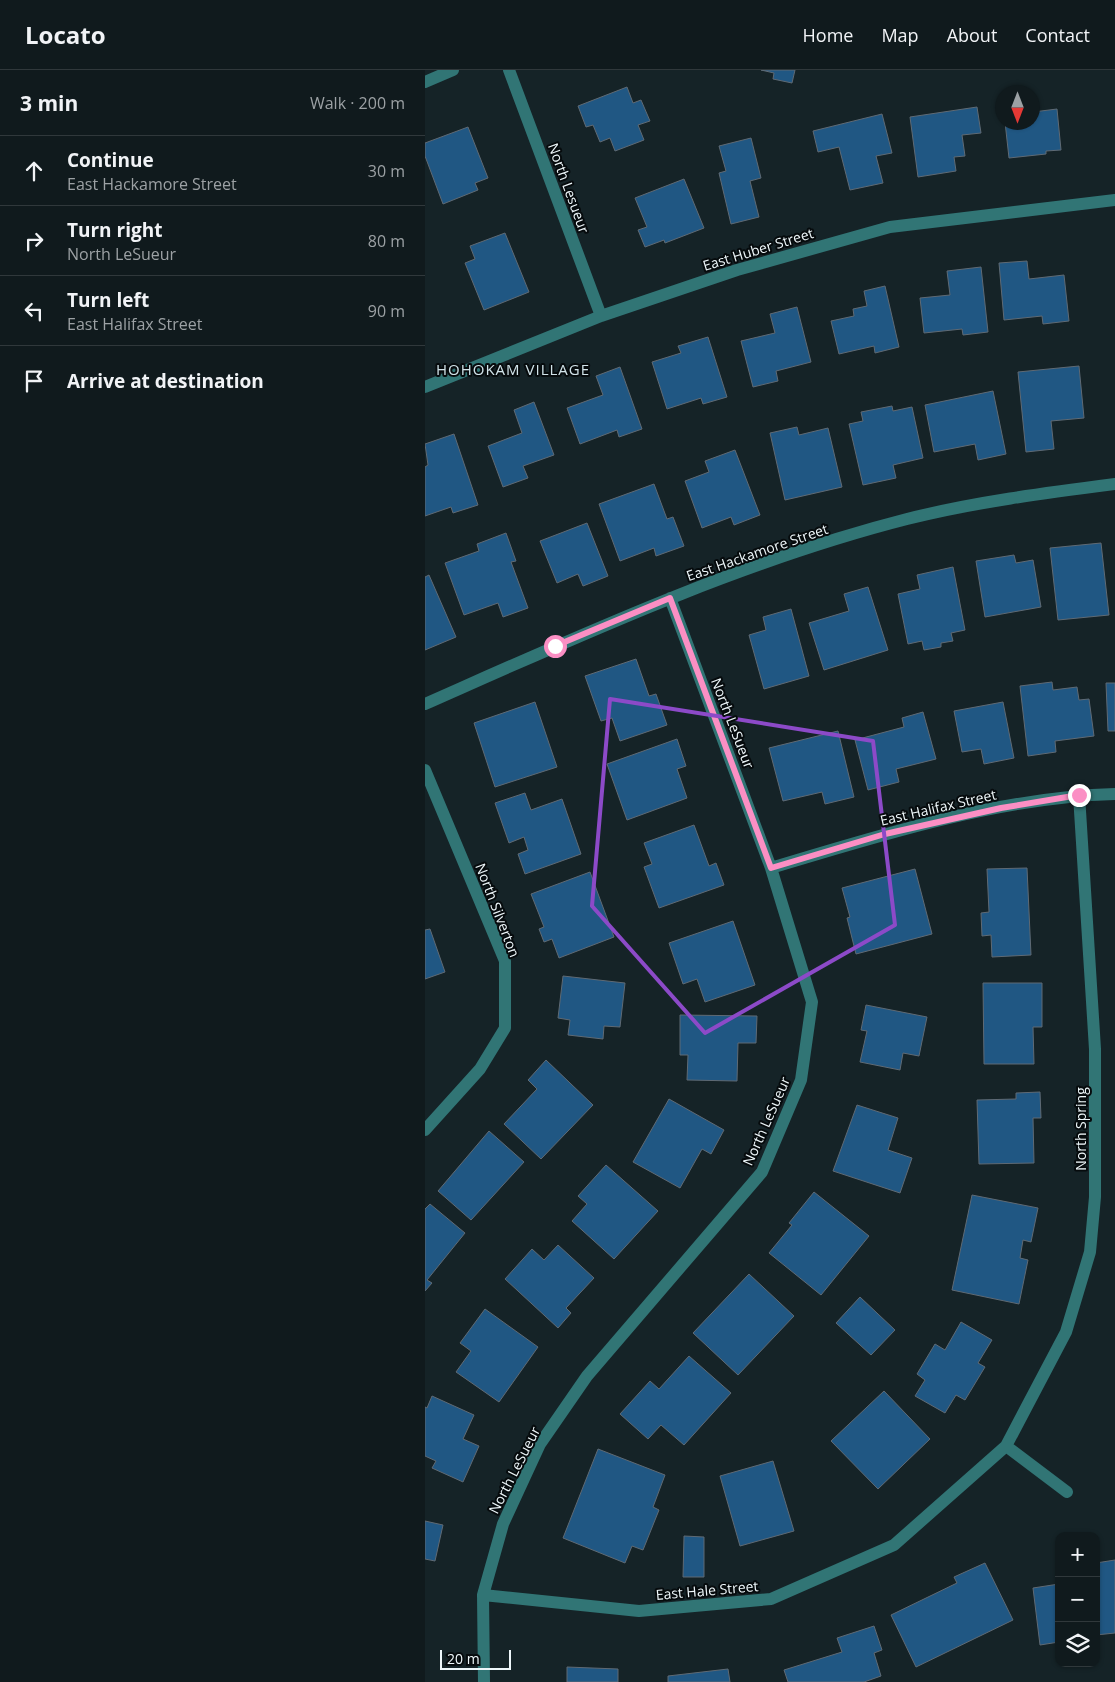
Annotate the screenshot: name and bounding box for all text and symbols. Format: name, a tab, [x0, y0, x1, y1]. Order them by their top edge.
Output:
text: Locato	[25, 18, 106, 51]
text: Home	[803, 23, 853, 47]
text: Map	[881, 23, 919, 47]
text: About	[947, 23, 997, 47]
text: Contact	[1025, 23, 1090, 47]
north arrow	[995, 85, 1040, 130]
text: 3 min	[20, 89, 78, 117]
text: Walk · 200 m	[310, 92, 405, 114]
street label: North Lesueur	[544, 140, 594, 236]
text: Continue	[67, 147, 154, 173]
icon: ahead	[20, 157, 48, 185]
text: 30 m	[368, 160, 405, 182]
text: East Hackamore Street	[67, 173, 237, 195]
text: Turn right	[67, 217, 162, 243]
street label: East Huber Street	[700, 223, 816, 275]
icon: right	[20, 227, 48, 255]
text: 80 m	[368, 230, 405, 252]
text: North LeSueur	[67, 243, 176, 265]
text: Turn left	[67, 287, 149, 313]
icon: left	[20, 297, 48, 325]
text: 90 m	[368, 300, 405, 322]
text: East Halifax Street	[67, 313, 203, 335]
district label: HOHOKAM VILLAGE	[436, 359, 590, 379]
icon: arrive	[20, 367, 48, 395]
text: Arrive at destination	[67, 368, 264, 394]
street label: East Hackamore Street	[684, 519, 830, 585]
route start	[544, 635, 567, 658]
street label: North LeSueur	[707, 675, 759, 771]
street label: East Halifax Street	[878, 784, 998, 830]
route end	[1068, 784, 1091, 807]
street label: North Silverton	[471, 860, 525, 960]
street label: North LeSueur	[738, 1073, 794, 1168]
street label: North Spring	[1071, 1087, 1090, 1171]
street label: North LeSueur	[484, 1423, 544, 1517]
map controls	[1055, 1532, 1100, 1667]
button: +	[1055, 1532, 1100, 1577]
street label: East Hale Street	[655, 1576, 759, 1604]
button: −	[1055, 1577, 1100, 1622]
button: layers	[1055, 1622, 1100, 1667]
scale bar	[440, 1647, 511, 1670]
text: 20 m	[447, 1649, 480, 1668]

